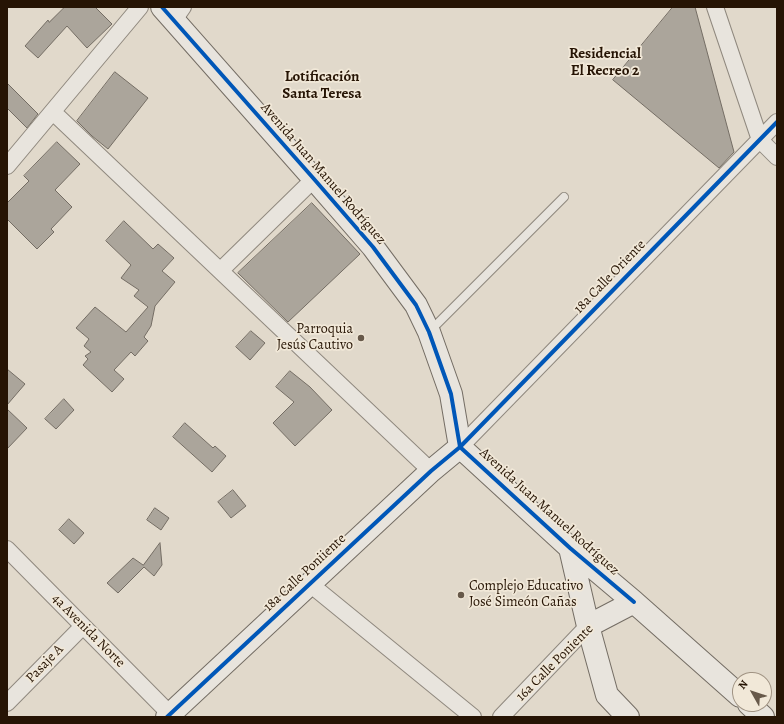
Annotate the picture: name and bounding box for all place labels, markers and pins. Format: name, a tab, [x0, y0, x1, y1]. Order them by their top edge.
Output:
place label: Parroquia Jesús Cautivo	[277, 322, 353, 354]
marker: Parroquia Jesús Cautivo	[356, 333, 366, 343]
place label: Complejo Educativo José Simeón Cañas	[469, 579, 583, 612]
marker: Complejo Educativo José Simeón Cañas	[456, 590, 466, 600]

